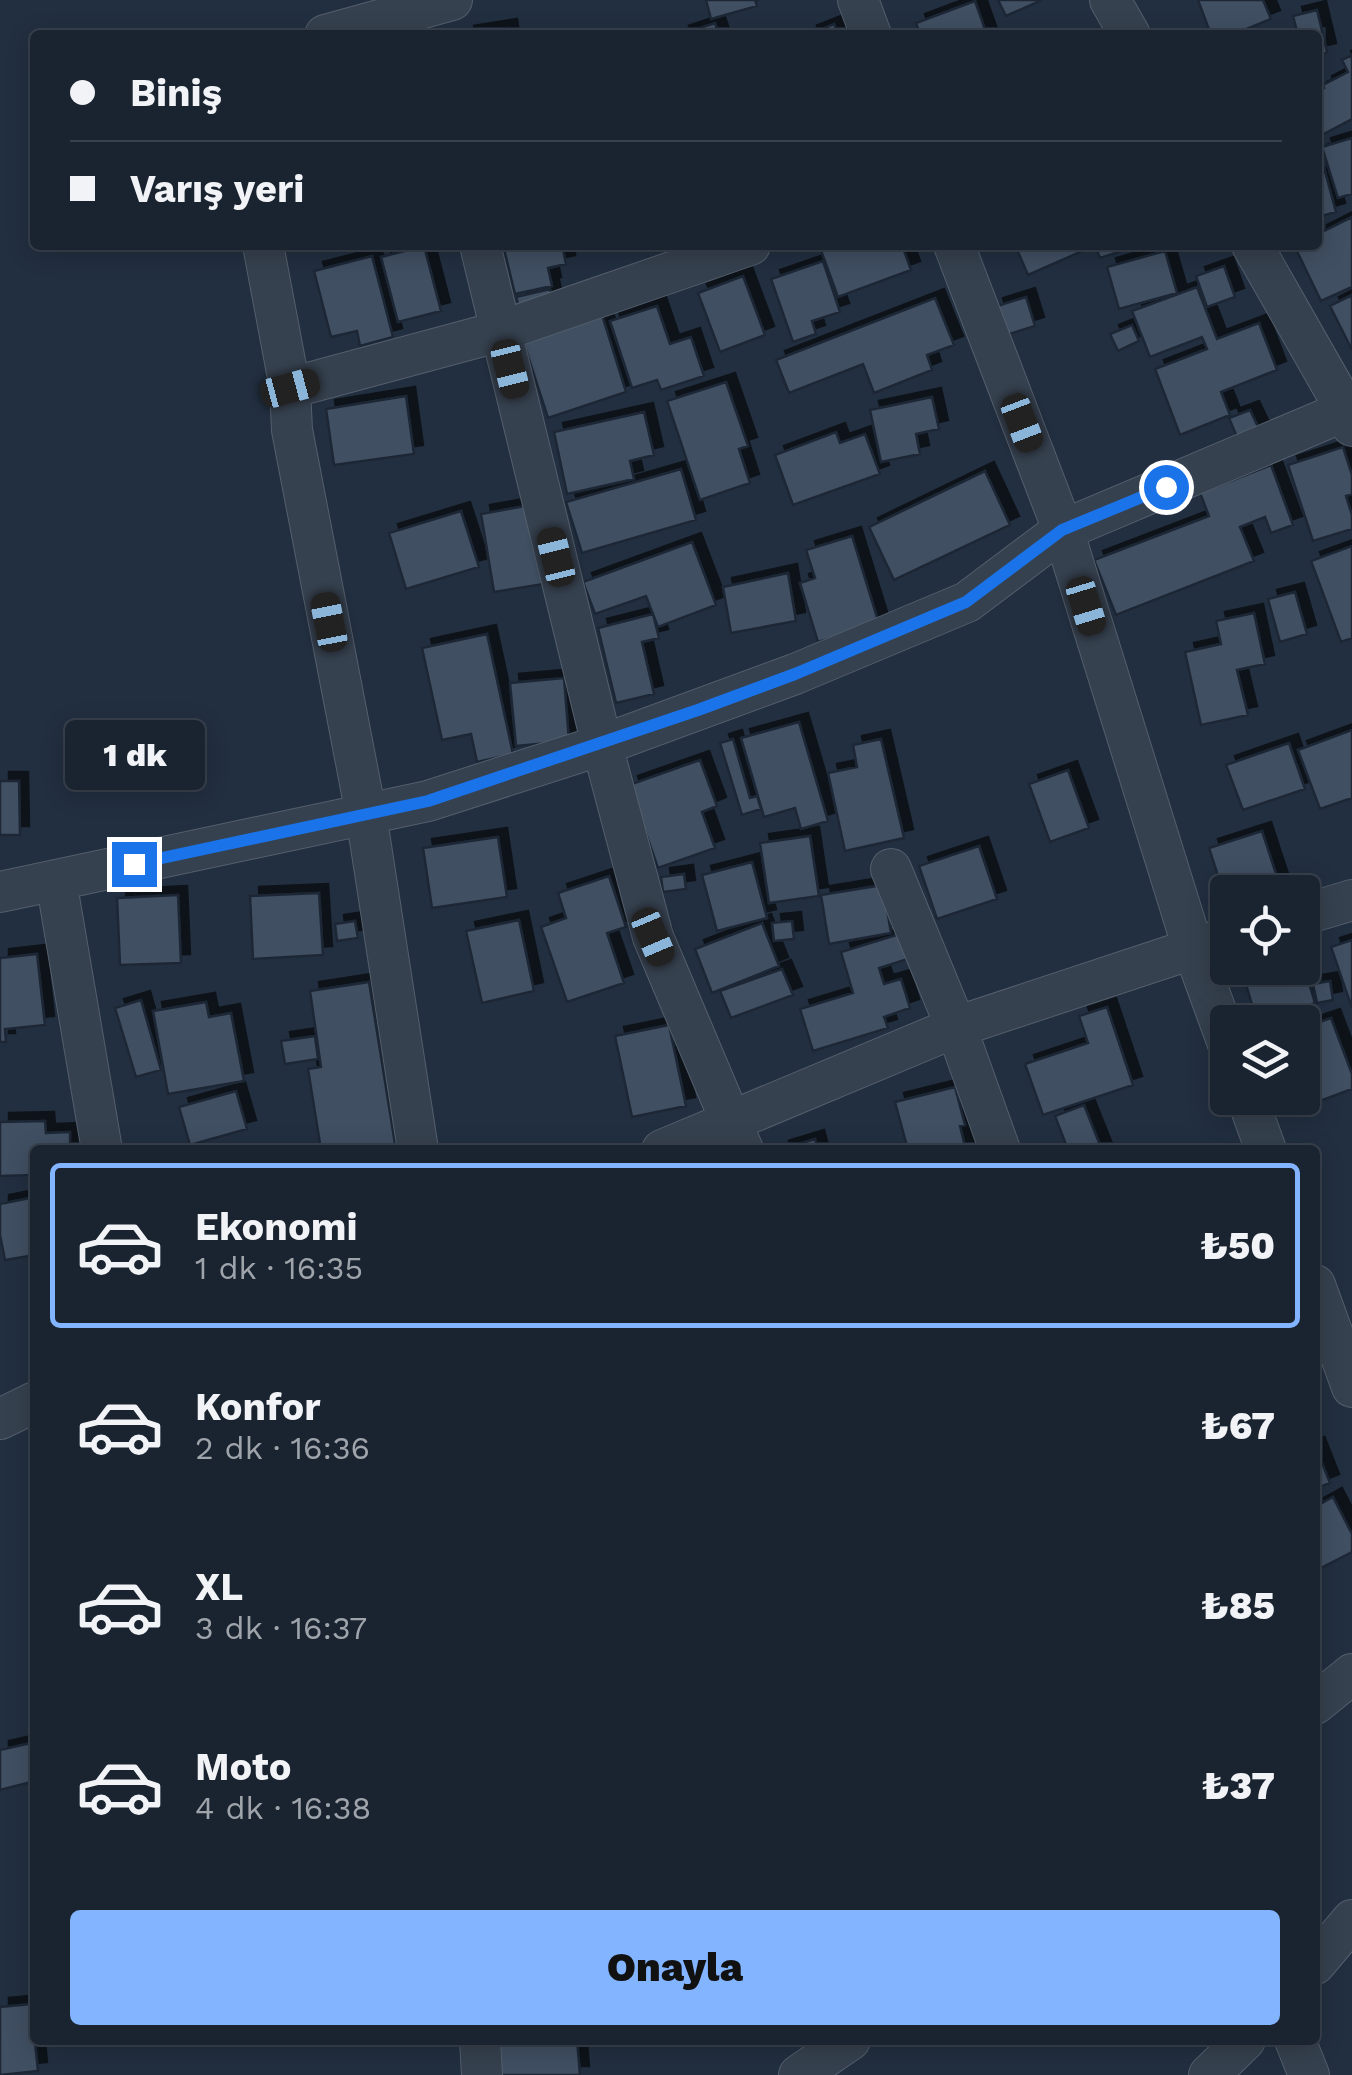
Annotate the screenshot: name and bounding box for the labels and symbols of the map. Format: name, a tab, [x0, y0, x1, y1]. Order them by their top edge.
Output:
car	[488, 336, 532, 402]
car	[257, 366, 323, 410]
car	[997, 390, 1047, 456]
route start	[1144, 465, 1189, 510]
car	[534, 524, 578, 590]
car	[1063, 573, 1109, 639]
car	[309, 590, 349, 654]
callout: 1 dk	[64, 719, 204, 789]
route end	[112, 842, 157, 887]
car	[627, 904, 679, 970]

